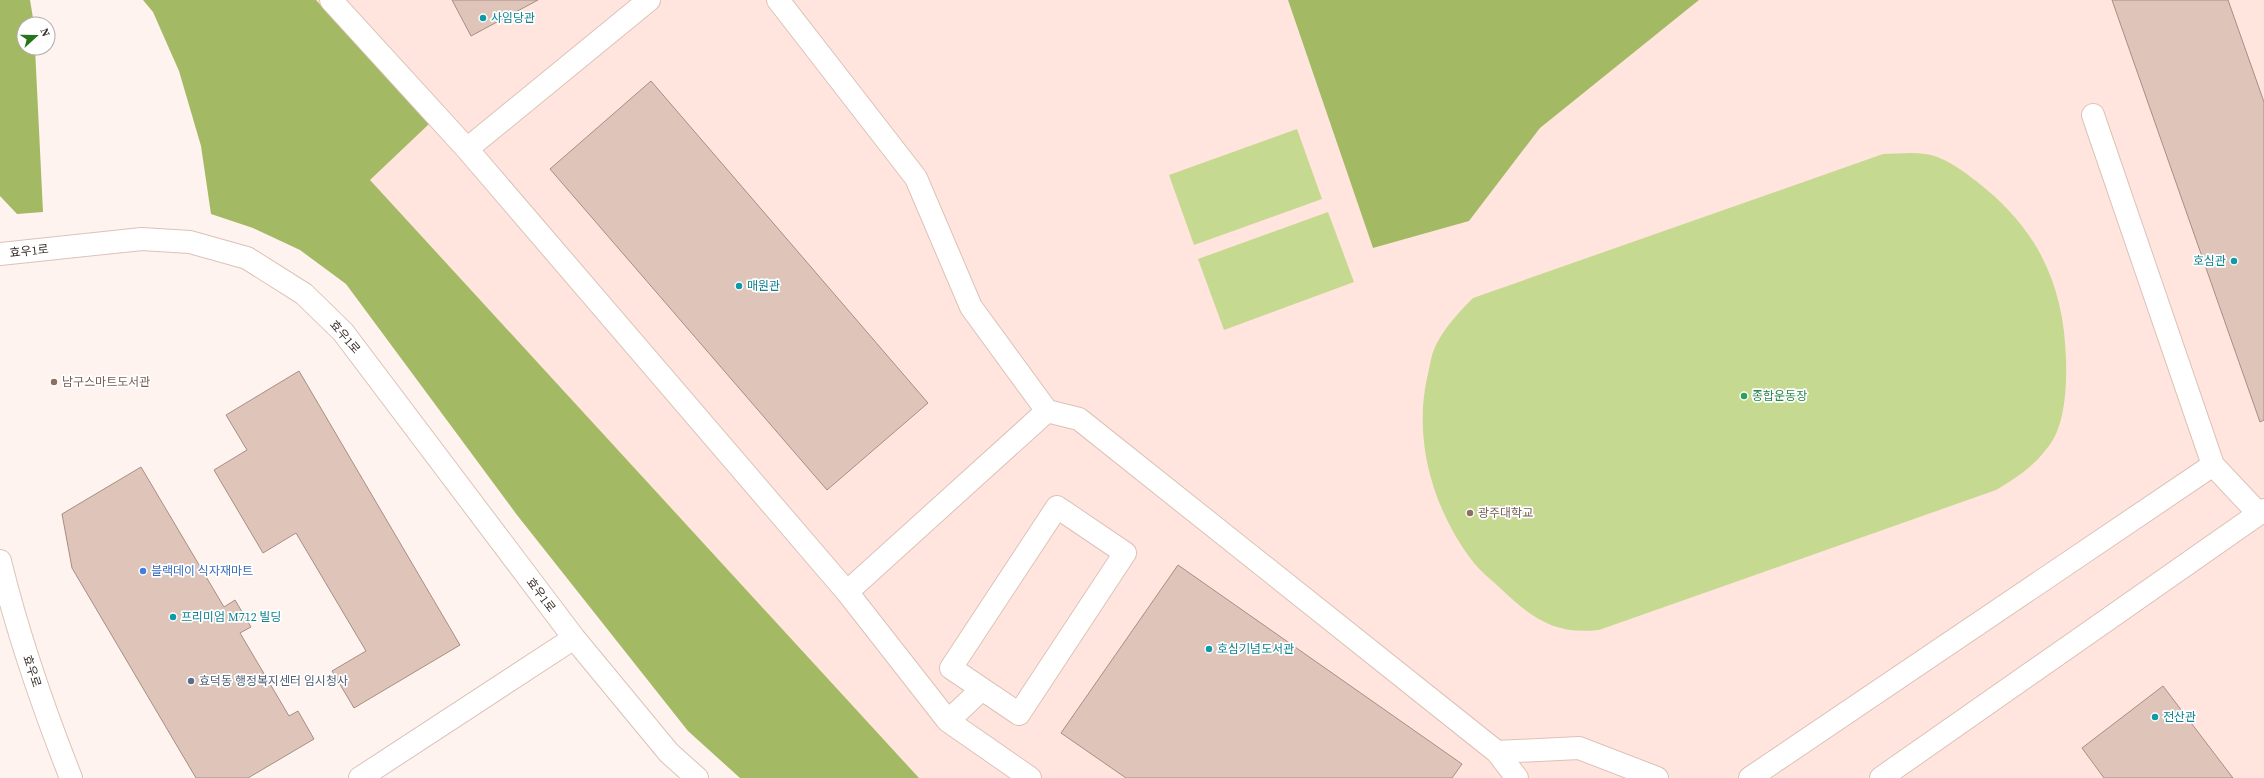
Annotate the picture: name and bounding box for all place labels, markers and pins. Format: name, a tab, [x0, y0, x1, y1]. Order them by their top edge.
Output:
place label: 사임당관	[491, 10, 535, 26]
marker: 사임당관	[478, 13, 488, 23]
place label: 호심관	[2193, 253, 2226, 269]
marker: 호심관	[2229, 256, 2239, 266]
place label: 매원관	[747, 278, 780, 294]
marker: 매원관	[734, 281, 744, 291]
place label: 남구스마트도서관	[62, 374, 150, 390]
marker: 남구스마트도서관	[49, 377, 59, 387]
place label: 종합운동장	[1752, 388, 1807, 404]
marker: 종합운동장	[1739, 391, 1749, 401]
place label: 광주대학교	[1478, 505, 1533, 521]
marker: 광주대학교	[1465, 508, 1475, 518]
place label: 블랙데이 식자재마트	[151, 563, 253, 579]
marker: 블랙데이 식자재마트	[138, 566, 148, 576]
place label: 프리미엄 M712 빌딩	[181, 609, 282, 625]
marker: 프리미엄 M712 빌딩	[168, 612, 178, 622]
place label: 호심기념도서관	[1217, 641, 1294, 657]
marker: 호심기념도서관	[1204, 644, 1214, 654]
place label: 효덕동 행정복지센터 임시청사	[199, 673, 348, 689]
marker: 효덕동 행정복지센터 임시청사	[186, 676, 196, 686]
place label: 전산관	[2163, 709, 2196, 725]
marker: 전산관	[2150, 712, 2160, 722]

